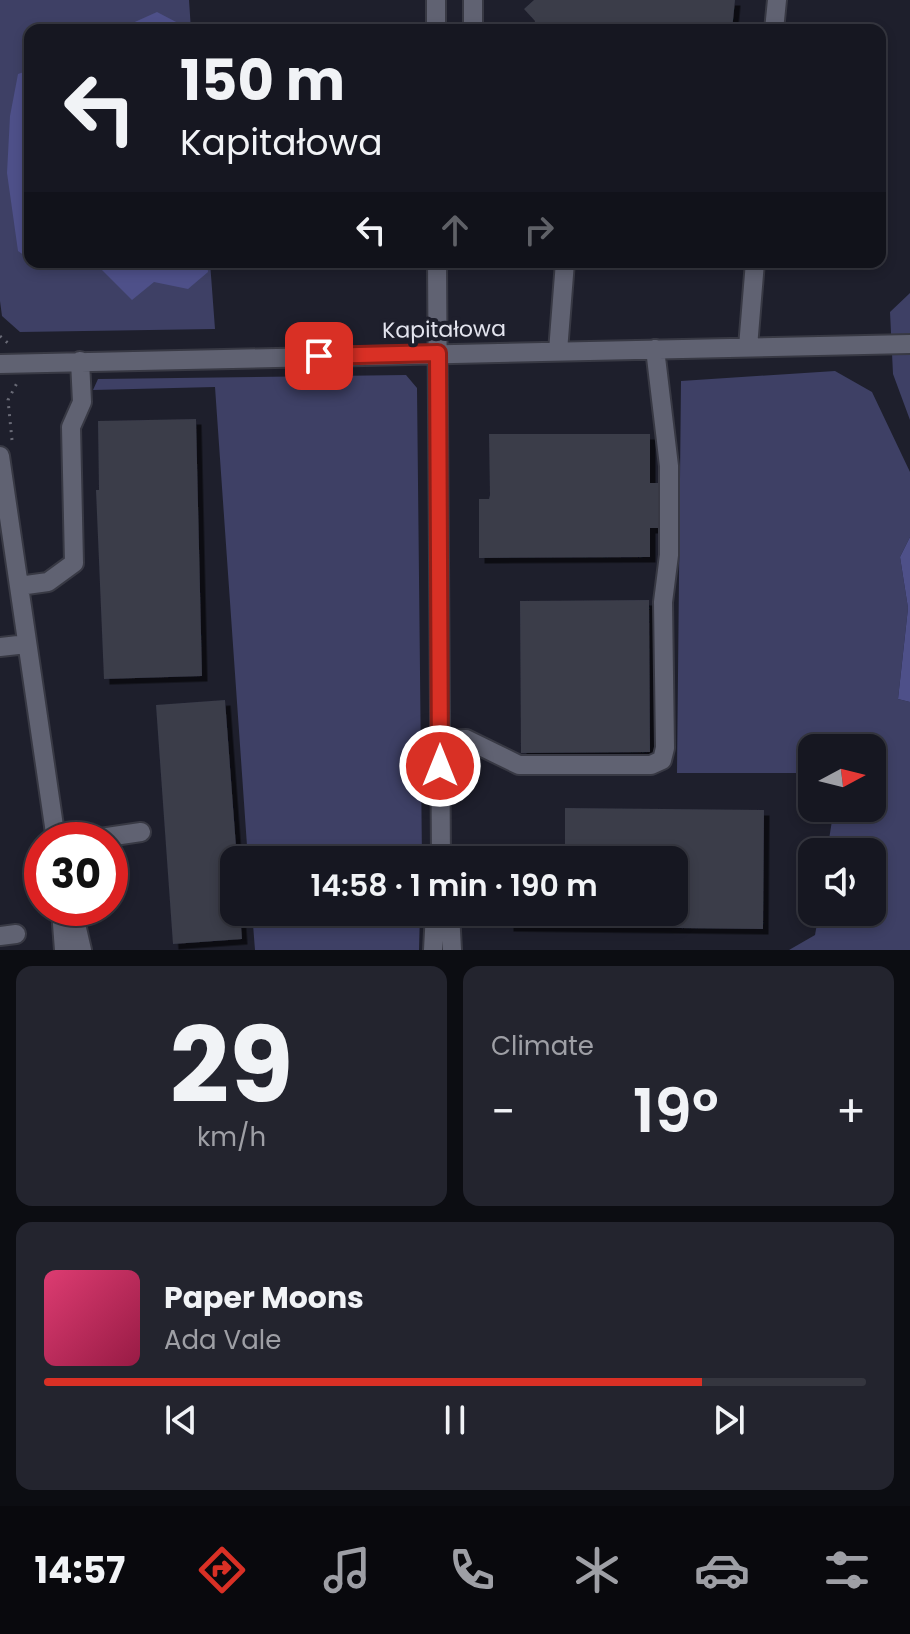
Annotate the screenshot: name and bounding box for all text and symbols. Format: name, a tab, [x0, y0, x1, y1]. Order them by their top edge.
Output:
text: 150 m	[180, 41, 345, 120]
icon: left	[48, 56, 152, 160]
text: Kapitałowa	[180, 117, 382, 168]
icon: left	[349, 208, 393, 252]
icon: ahead	[433, 208, 477, 252]
icon: right	[517, 208, 561, 252]
street label: Kapitałowa	[382, 313, 506, 346]
pin	[285, 322, 353, 390]
icon: arrive	[297, 334, 341, 378]
position arrow	[398, 724, 482, 808]
north arrow	[798, 734, 886, 822]
map controls	[798, 734, 886, 926]
speed limit sign: 30	[24, 822, 128, 926]
button: sound	[798, 838, 886, 926]
text: 14:58 · 1 min · 190 m	[310, 864, 598, 907]
text: 29	[170, 993, 293, 1138]
text: Climate	[491, 1028, 594, 1064]
text: 19°	[633, 1069, 719, 1153]
text: −	[491, 1081, 515, 1142]
text: +	[836, 1081, 866, 1142]
text: km/h	[197, 1119, 266, 1155]
text: Paper Moons	[164, 1276, 364, 1319]
text: Ada Vale	[164, 1322, 281, 1358]
icon: previous	[159, 1398, 203, 1442]
icon: pause	[433, 1398, 477, 1442]
icon: next	[707, 1398, 751, 1442]
icon: directions	[194, 1542, 250, 1598]
icon: music	[319, 1542, 375, 1598]
icon: phone	[444, 1542, 500, 1598]
icon: climate	[569, 1542, 625, 1598]
icon: car	[694, 1542, 750, 1598]
icon: filters	[819, 1542, 875, 1598]
text: 14:57	[35, 1545, 125, 1596]

